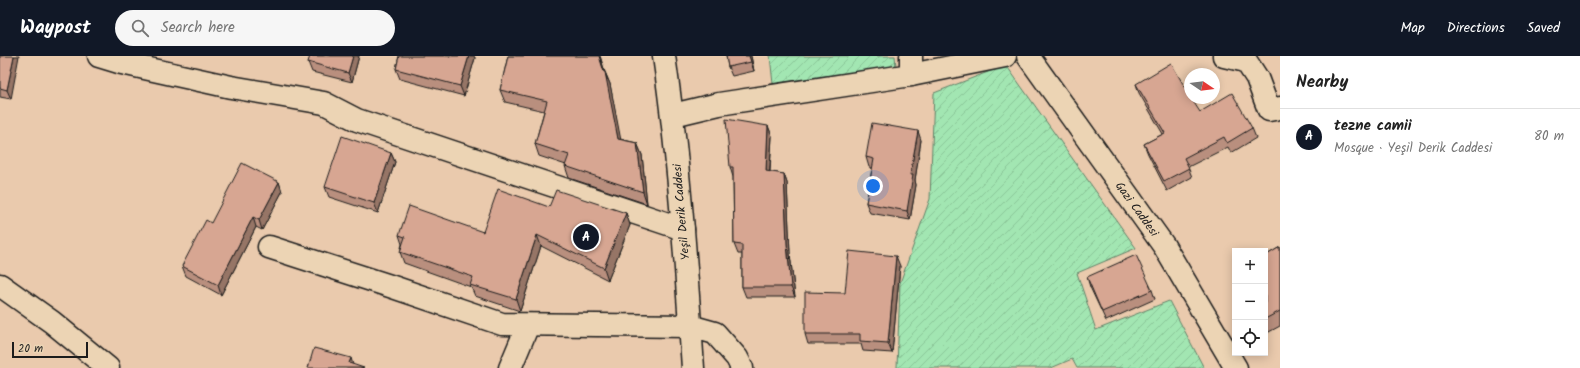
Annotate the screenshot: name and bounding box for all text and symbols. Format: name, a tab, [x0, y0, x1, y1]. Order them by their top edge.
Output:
search box	[115, 10, 395, 46]
text: Waypost	[20, 13, 91, 43]
text: Search here	[161, 16, 235, 40]
icon: search	[129, 17, 151, 39]
text: Map	[1400, 17, 1425, 39]
text: Directions	[1447, 17, 1505, 39]
text: Saved	[1527, 17, 1560, 39]
north arrow	[1184, 68, 1220, 104]
text: Nearby	[1296, 69, 1348, 96]
text: tezne camii	[1334, 114, 1412, 138]
text: A	[1305, 126, 1313, 147]
text: 80 m	[1534, 126, 1564, 147]
text: Mosque · Yeşil Derik Caddesi	[1334, 138, 1492, 159]
street label: Yeşil Derik Caddesi	[668, 162, 695, 261]
your location	[863, 176, 883, 196]
street label: Gazi Caddesi	[1110, 178, 1164, 242]
pin: A	[573, 222, 599, 252]
map controls	[1232, 248, 1268, 356]
button: +	[1232, 248, 1268, 284]
button: −	[1232, 284, 1268, 320]
button: locate	[1232, 320, 1268, 356]
scale bar	[12, 340, 88, 359]
text: 20 m	[18, 340, 43, 358]

